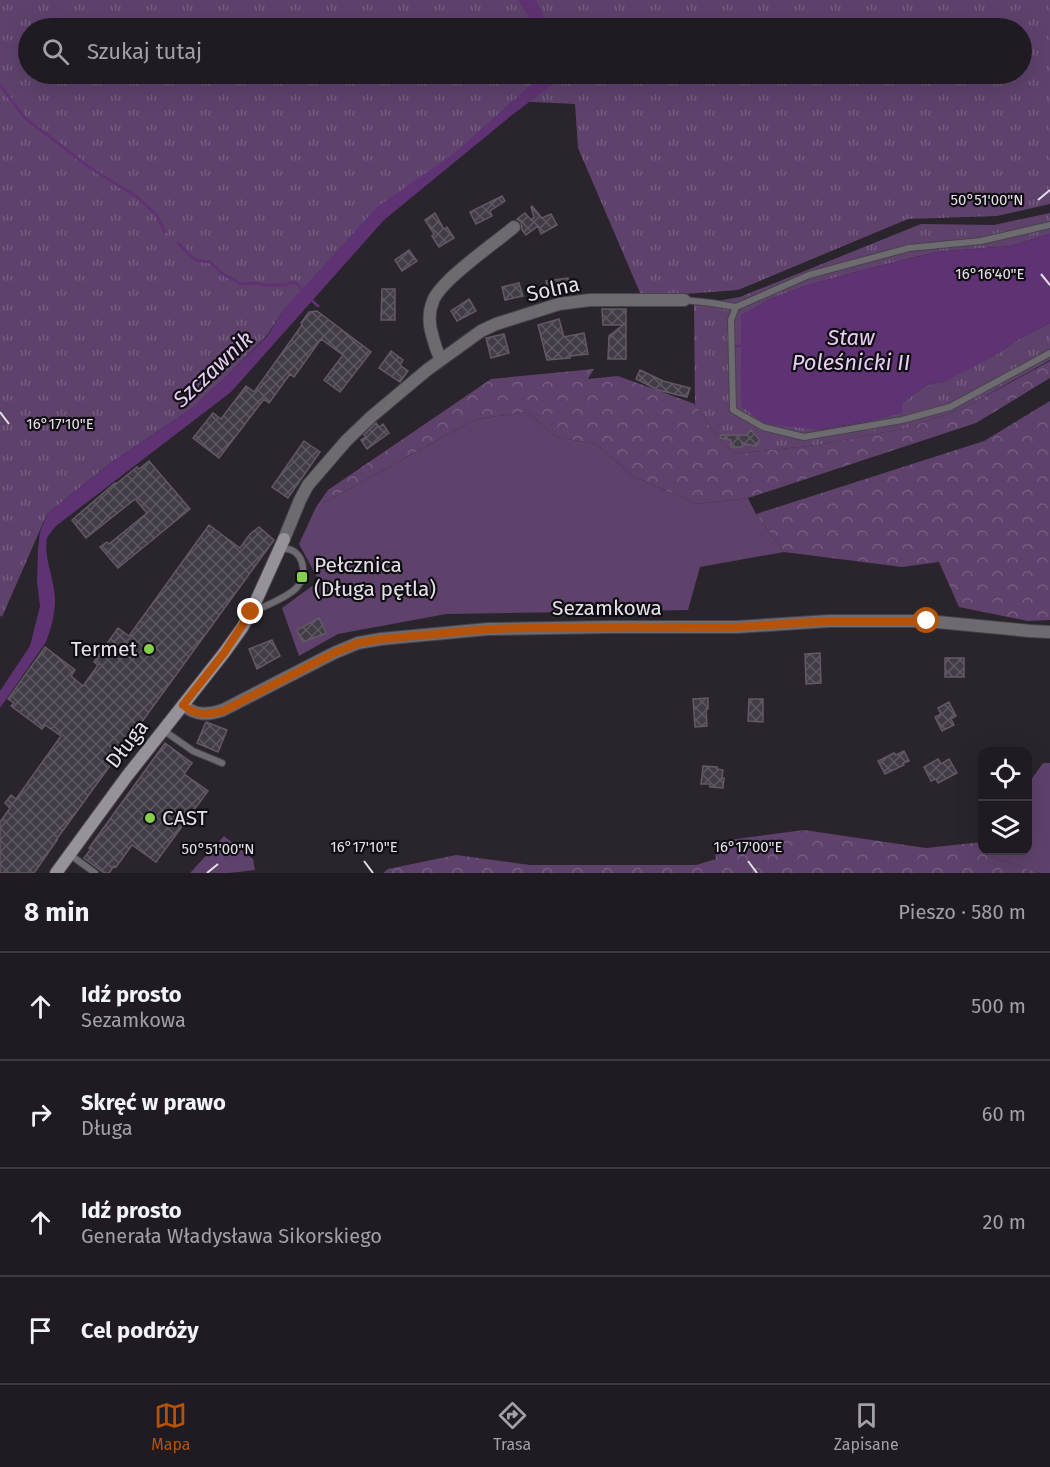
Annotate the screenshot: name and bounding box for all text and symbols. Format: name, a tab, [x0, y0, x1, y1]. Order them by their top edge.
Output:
search box	[18, 18, 1032, 84]
icon: search	[39, 35, 72, 68]
text: Szukaj tutaj	[87, 38, 202, 65]
text: 50°51'00"N	[951, 191, 1023, 209]
text: 16°16'40"E	[955, 265, 1025, 283]
street label: Solna	[524, 271, 582, 307]
water label: Staw Poleśnicki II	[792, 324, 910, 376]
water label: Szczawnik	[167, 325, 259, 414]
text: 16°17'10"E	[26, 415, 94, 433]
place label: Pełcznica (Długa pętla)	[314, 552, 436, 602]
marker: Pełcznica (Długa pętla)	[295, 570, 309, 584]
street label: Sezamkowa	[552, 595, 662, 621]
route end	[237, 598, 263, 624]
route start	[913, 607, 939, 633]
place label: Termet	[71, 636, 137, 662]
marker: Termet	[142, 642, 156, 656]
street label: Długa	[100, 715, 154, 773]
map controls	[978, 747, 1032, 855]
button: locate	[978, 747, 1032, 801]
button: layers	[978, 801, 1032, 855]
place label: CAST	[162, 805, 208, 831]
marker: CAST	[143, 811, 157, 825]
text: 16°17'10"E	[330, 838, 398, 856]
text: 16°17'00"E	[713, 838, 783, 856]
text: 50°51'00"N	[182, 840, 254, 858]
text: 8 min	[24, 897, 90, 928]
text: Pieszo · 580 m	[898, 900, 1026, 924]
text: Idź prosto	[81, 981, 182, 1008]
icon: ahead	[24, 990, 57, 1023]
text: 500 m	[971, 994, 1026, 1018]
text: Sezamkowa	[81, 1008, 186, 1032]
text: Skręć w prawo	[81, 1089, 226, 1116]
icon: right	[24, 1098, 57, 1131]
text: 60 m	[982, 1102, 1026, 1126]
text: Długa	[81, 1116, 133, 1140]
text: Idź prosto	[81, 1197, 182, 1224]
icon: ahead	[24, 1206, 57, 1239]
text: 20 m	[983, 1210, 1026, 1234]
text: Generała Władysława Sikorskiego	[81, 1224, 382, 1248]
icon: arrive	[24, 1314, 57, 1347]
text: Cel podróży	[81, 1317, 199, 1344]
tab: Mapa	[151, 1399, 191, 1454]
tab: Trasa	[493, 1399, 531, 1454]
tab: Zapisane	[834, 1399, 899, 1454]

